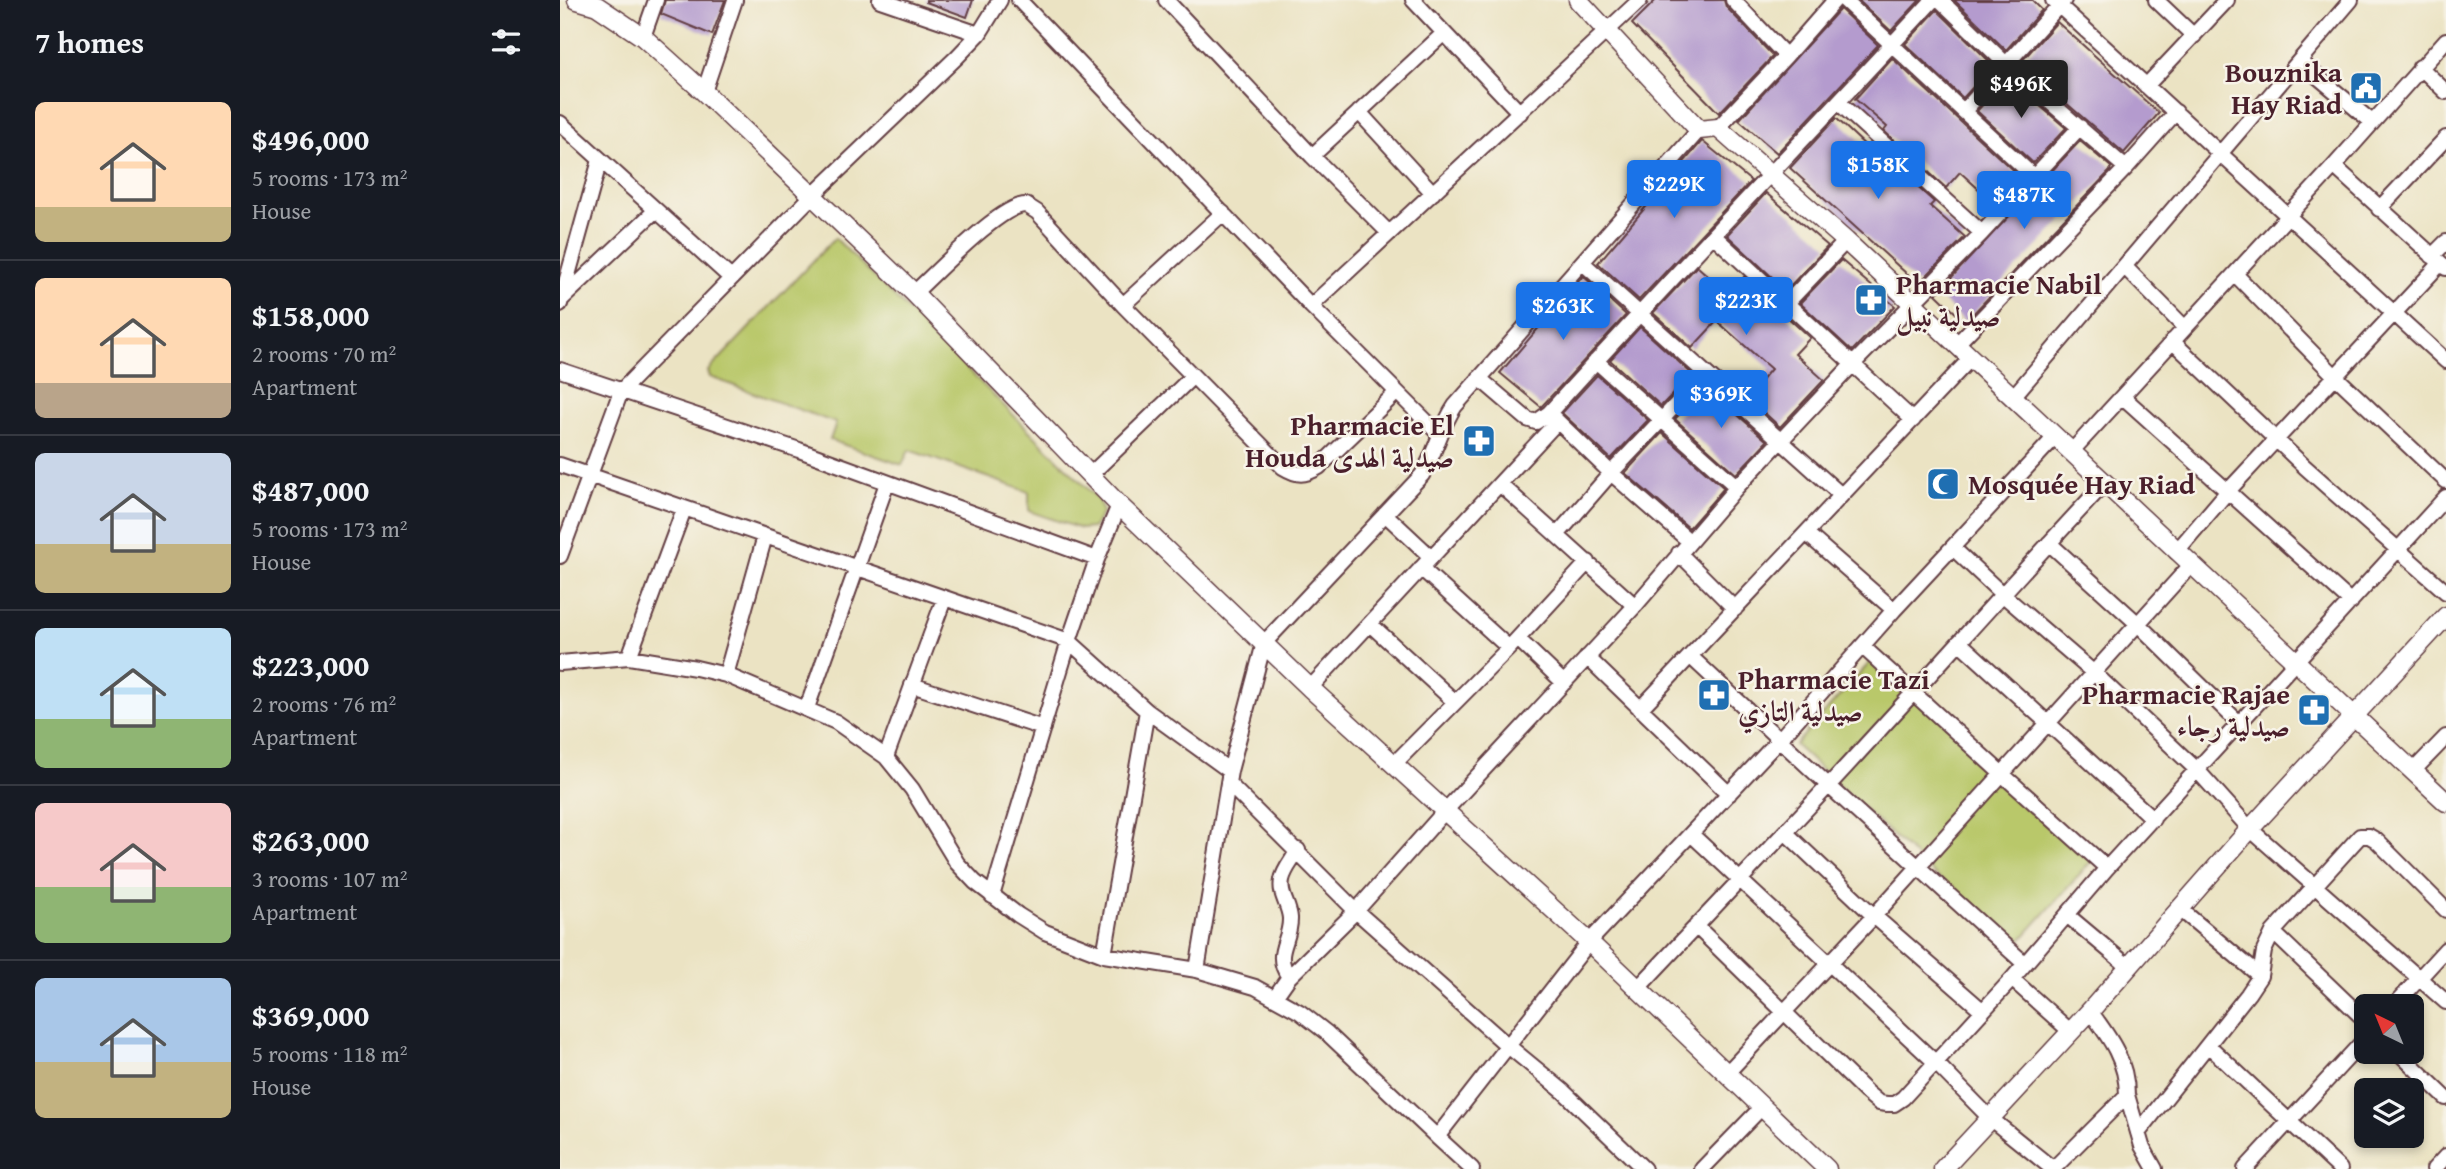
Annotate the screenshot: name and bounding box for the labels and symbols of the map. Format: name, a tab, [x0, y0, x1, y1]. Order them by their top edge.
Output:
place label: Bouznika Hay Riad	[2225, 51, 2343, 124]
pin: $496K	[1972, 60, 2070, 120]
public building icon: Bouznika Hay Riad	[2347, 69, 2385, 107]
pin: $158K	[1829, 142, 1927, 201]
pin: $229K	[1625, 160, 1723, 220]
pin: $487K	[1975, 172, 2073, 231]
place label: Pharmacie Nabil صيدلية نبيل	[1896, 263, 2102, 336]
pin: $223K	[1697, 278, 1795, 337]
pharmacy icon: Pharmacie Nabil صيدلية نبيل	[1852, 281, 1890, 319]
pin: $263K	[1514, 282, 1612, 342]
pin: $369K	[1672, 370, 1770, 430]
place label: Pharmacie El Houda صيدلية الهدى	[1245, 404, 1454, 477]
pharmacy icon: Pharmacie El Houda صيدلية الهدى	[1460, 422, 1498, 460]
place label: Mosquée Hay Riad	[1968, 463, 2196, 504]
mosque icon: Mosquée Hay Riad	[1924, 465, 1962, 503]
place label: Pharmacie Tazi صيدلية التازي	[1738, 658, 1930, 734]
place label: Pharmacie Rajae صيدلية رجاء	[2082, 673, 2290, 746]
pharmacy icon: Pharmacie Tazi صيدلية التازي	[1695, 676, 1733, 714]
pharmacy icon: Pharmacie Rajae صيدلية رجاء	[2295, 691, 2333, 729]
north arrow	[2354, 994, 2424, 1064]

